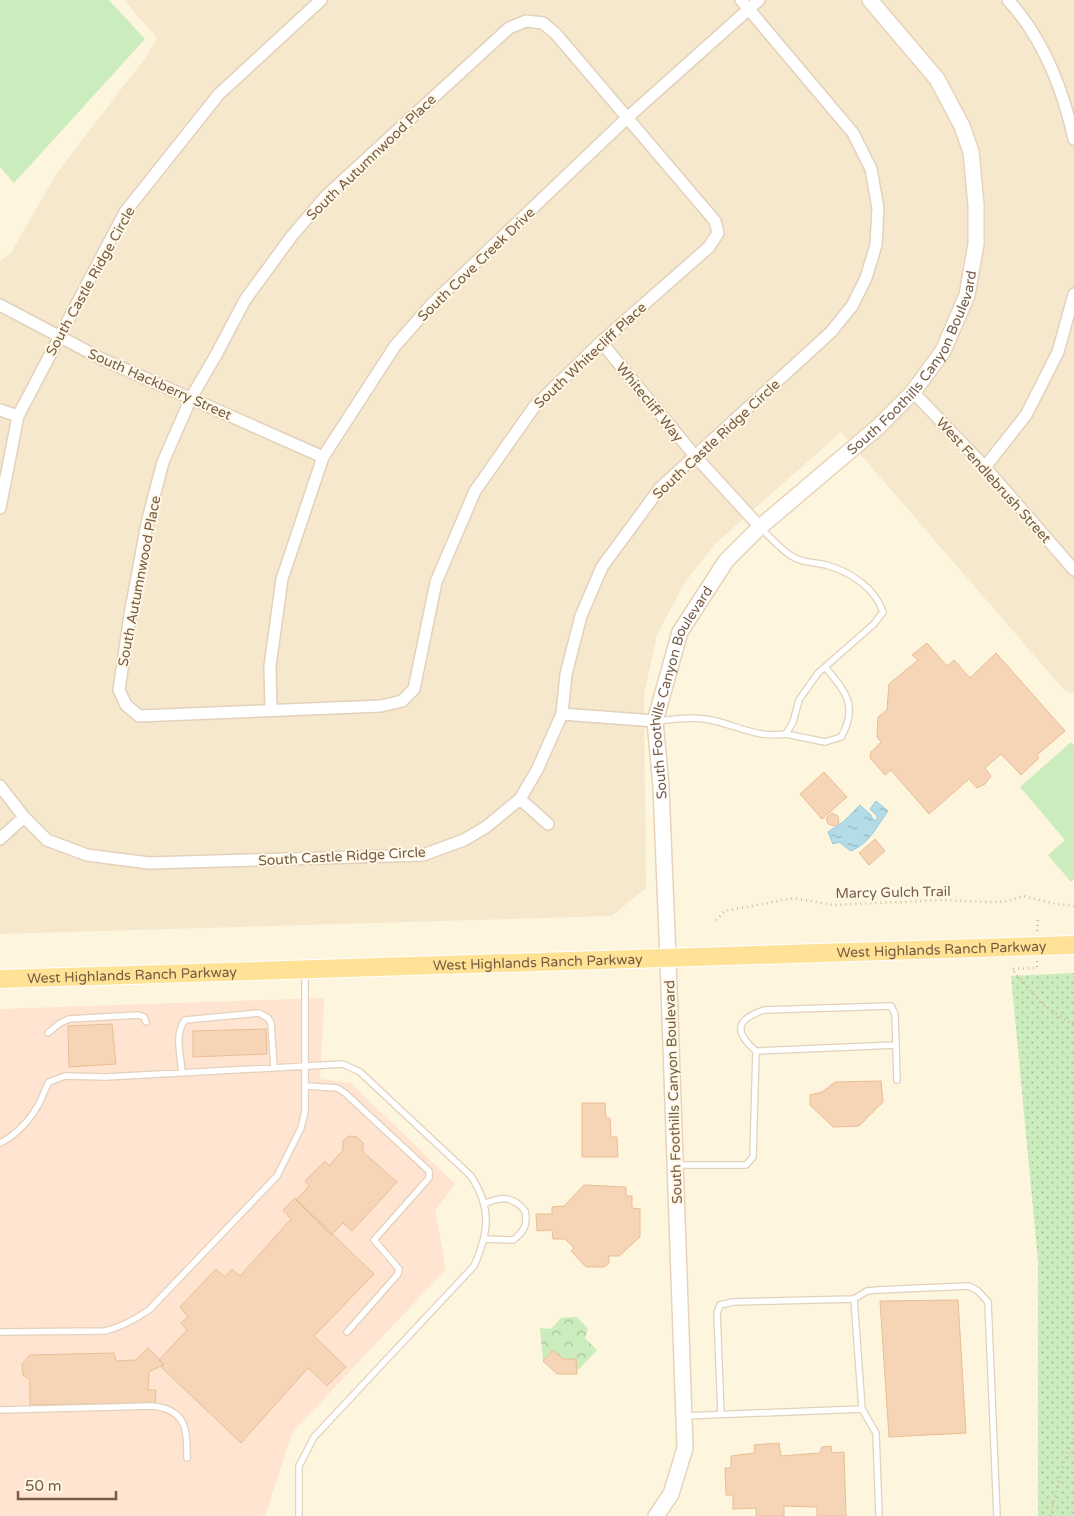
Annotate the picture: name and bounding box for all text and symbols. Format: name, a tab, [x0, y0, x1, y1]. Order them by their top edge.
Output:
street label: South Autumnwood Place	[303, 91, 440, 224]
street label: South Castle Ridge Circle	[42, 204, 139, 359]
street label: South Cove Creek Drive	[414, 204, 539, 325]
street label: South Foothills Canyon Boulevard	[844, 269, 980, 459]
street label: South Whitecliff Place	[531, 299, 650, 412]
street label: South Hackberry Street	[85, 345, 235, 424]
street label: Whitecliff Way	[612, 359, 687, 446]
street label: South Castle Ridge Circle	[649, 376, 784, 503]
street label: West Fendlebrush Street	[933, 414, 1055, 547]
street label: South Autumnwood Place	[115, 494, 164, 668]
street label: South Foothills Canyon Boulevard	[647, 583, 717, 800]
street label: South Castle Ridge Circle	[258, 844, 426, 869]
street label: Marcy Gulch Trail	[835, 883, 951, 902]
street label: West Highlands Ranch Parkway	[836, 938, 1047, 962]
street label: West Highlands Ranch Parkway	[433, 951, 643, 974]
street label: West Highlands Ranch Parkway	[27, 963, 238, 987]
street label: South Foothills Canyon Boulevard	[661, 980, 686, 1204]
scale bar	[18, 1468, 115, 1500]
text: 50 m	[25, 1477, 62, 1495]

